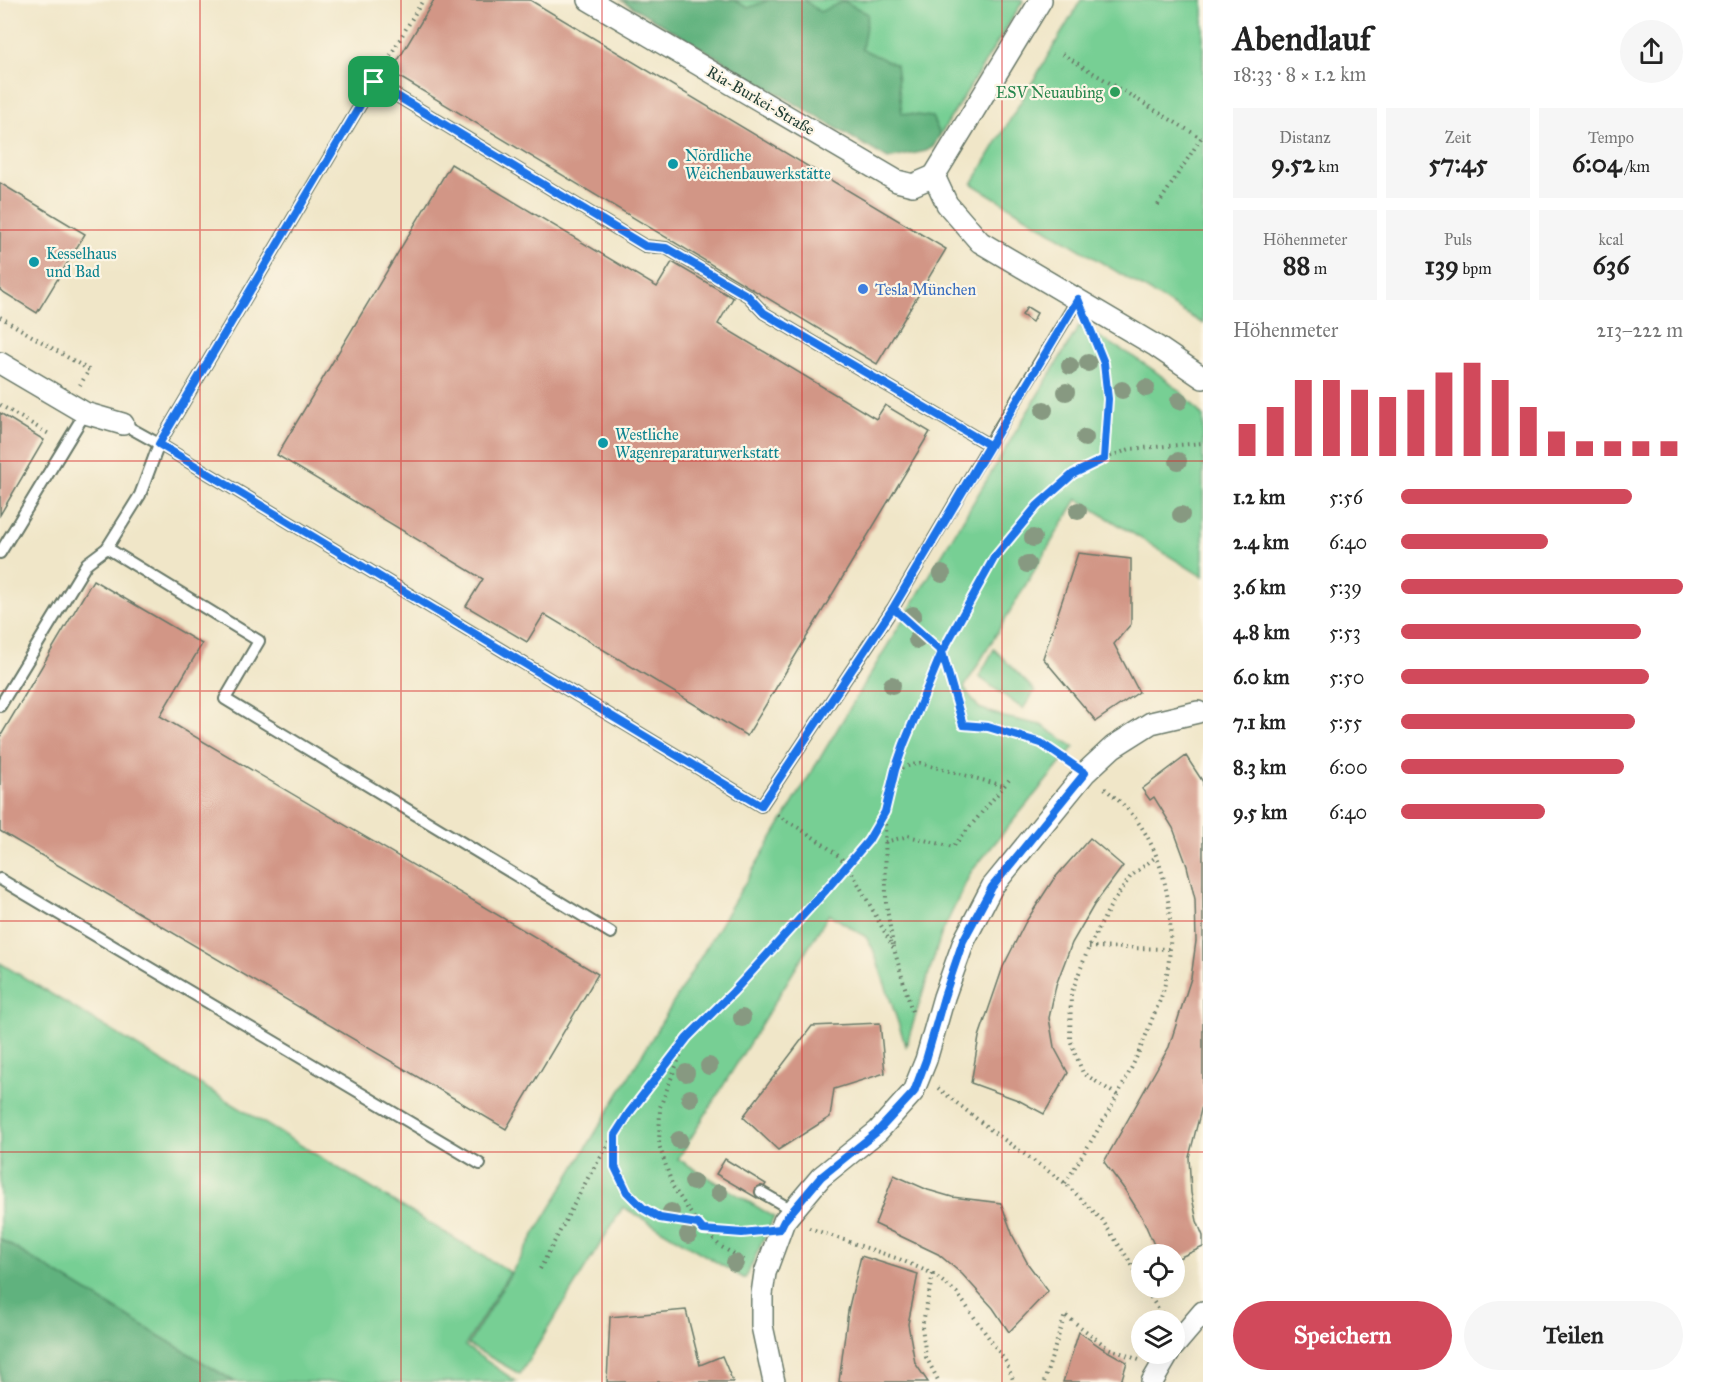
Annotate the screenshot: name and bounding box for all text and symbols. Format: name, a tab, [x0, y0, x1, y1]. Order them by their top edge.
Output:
text: Abendlauf	[1233, 19, 1371, 59]
button: share	[1620, 20, 1683, 83]
pin	[348, 56, 399, 107]
street label: Ria-Burkei-Straße	[703, 62, 818, 139]
text: 18:33 · 8 × 1.2 km	[1233, 62, 1366, 86]
icon: arrive	[357, 65, 390, 98]
place label: ESV Neuaubing	[996, 83, 1104, 103]
marker: ESV Neuaubing	[1108, 85, 1122, 99]
text: Distanz	[1279, 128, 1331, 147]
text: Zeit	[1445, 128, 1471, 147]
text: Tempo	[1588, 128, 1634, 147]
place label: Nördliche Weichenbauwerkstätte	[685, 146, 831, 183]
text: 9.52	[1271, 147, 1315, 179]
text: 57:45	[1428, 147, 1488, 179]
text: 6:04	[1572, 147, 1621, 179]
marker: Nördliche Weichenbauwerkstätte	[666, 157, 680, 171]
text: km	[1315, 157, 1339, 176]
text: /km	[1621, 157, 1650, 176]
text: Höhenmeter	[1263, 230, 1347, 249]
text: Puls	[1444, 230, 1472, 249]
text: kcal	[1598, 230, 1624, 249]
place label: Kesselhaus und Bad	[46, 244, 117, 281]
text: 88	[1283, 249, 1310, 281]
text: 139	[1424, 249, 1459, 281]
text: 636	[1592, 249, 1630, 281]
marker: Kesselhaus und Bad	[27, 255, 41, 269]
text: m	[1310, 259, 1327, 278]
text: bpm	[1459, 259, 1492, 278]
place label: Tesla München	[875, 280, 976, 299]
marker: Tesla München	[856, 282, 870, 296]
text: Höhenmeter	[1233, 318, 1338, 342]
text: 213–222 m	[1596, 318, 1683, 342]
place label: Westliche Wagenreparaturwerkstatt	[615, 425, 780, 463]
marker: Westliche Wagenreparaturwerkstatt	[596, 436, 610, 450]
text: 1.2 km	[1233, 485, 1285, 509]
text: 5:56	[1329, 485, 1363, 509]
text: 2.4 km	[1233, 530, 1289, 554]
text: 6:40	[1329, 530, 1367, 554]
text: 3.6 km	[1233, 575, 1286, 599]
text: 5:39	[1329, 575, 1362, 599]
text: 4.8 km	[1233, 620, 1290, 644]
text: 5:53	[1329, 620, 1361, 644]
text: 6.0 km	[1233, 665, 1289, 689]
text: 5:50	[1329, 665, 1364, 689]
text: 7.1 km	[1233, 710, 1286, 734]
text: 5:55	[1329, 710, 1362, 734]
text: 8.3 km	[1233, 755, 1286, 779]
text: 6:00	[1329, 755, 1368, 779]
text: 9.5 km	[1233, 800, 1287, 824]
text: 6:40	[1329, 800, 1367, 824]
map controls	[1131, 1244, 1185, 1364]
button: locate	[1131, 1244, 1185, 1298]
button: Speichern	[1233, 1301, 1452, 1370]
button: Teilen	[1464, 1301, 1683, 1370]
button: layers	[1131, 1310, 1185, 1364]

